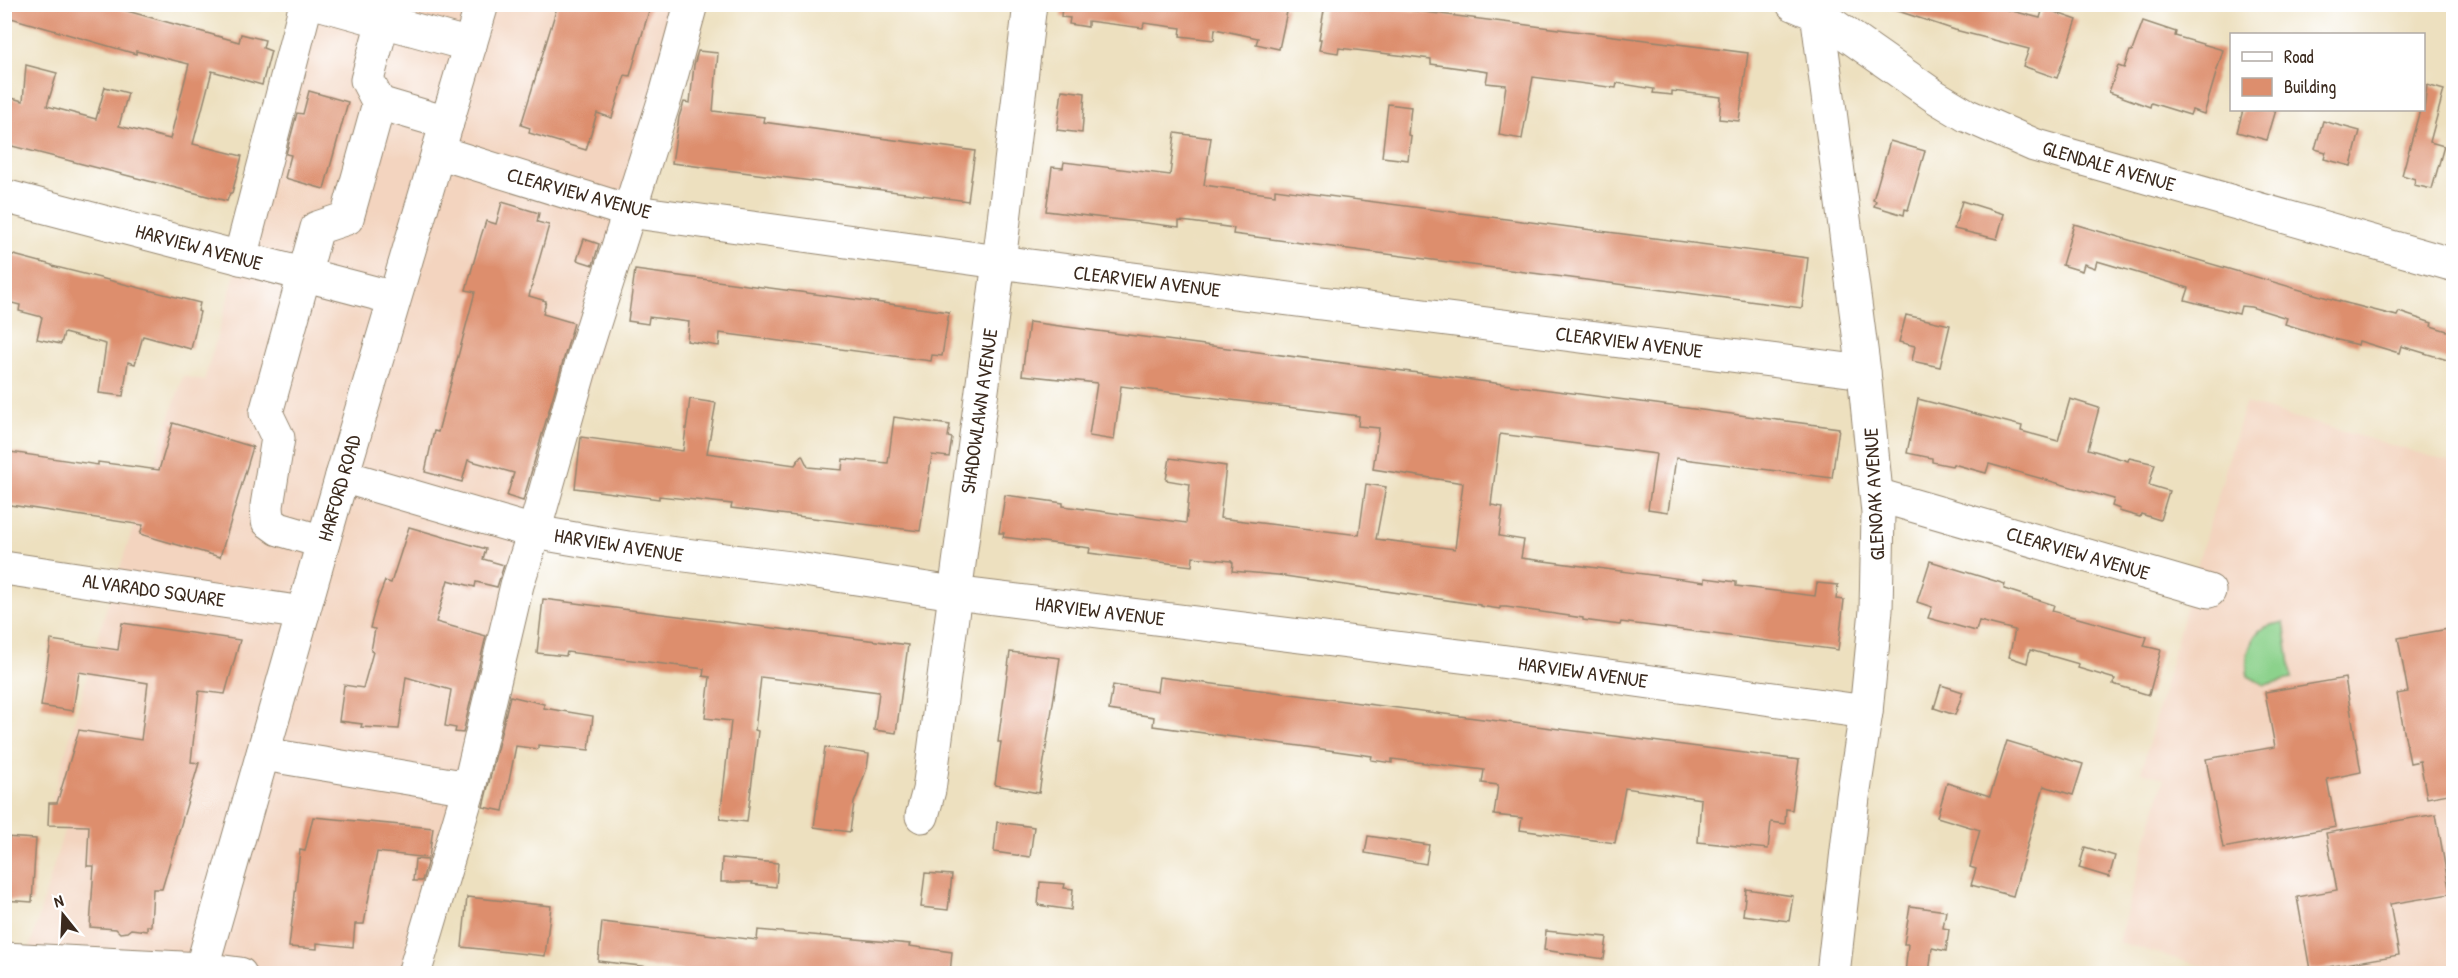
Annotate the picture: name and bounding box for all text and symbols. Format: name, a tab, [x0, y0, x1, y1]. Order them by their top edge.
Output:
legend	[2230, 33, 2425, 111]
text: Road	[2284, 44, 2314, 69]
text: Building	[2284, 74, 2336, 99]
street label: GLENDALE AVENUE	[2040, 134, 2179, 197]
street label: CLEARVIEW AVENUE	[504, 160, 654, 225]
street label: HARVIEW AVENUE	[133, 217, 266, 276]
street label: CLEARVIEW AVENUE	[1072, 258, 1222, 303]
street label: CLEARVIEW AVENUE	[1554, 319, 1704, 364]
street label: SHADOWLAWN AVENUE	[954, 327, 1003, 495]
street label: GLENOAK AVENUE	[1857, 427, 1890, 561]
street label: HARFORD ROAD	[310, 431, 367, 544]
street label: CLEARVIEW AVENUE	[2003, 519, 2153, 586]
street label: HARVIEW AVENUE	[553, 521, 686, 568]
street label: ALVARADO SQUARE	[81, 566, 227, 613]
street label: HARVIEW AVENUE	[1034, 589, 1166, 632]
street label: HARVIEW AVENUE	[1517, 649, 1650, 694]
north arrow	[33, 885, 93, 945]
text: N	[51, 889, 66, 913]

